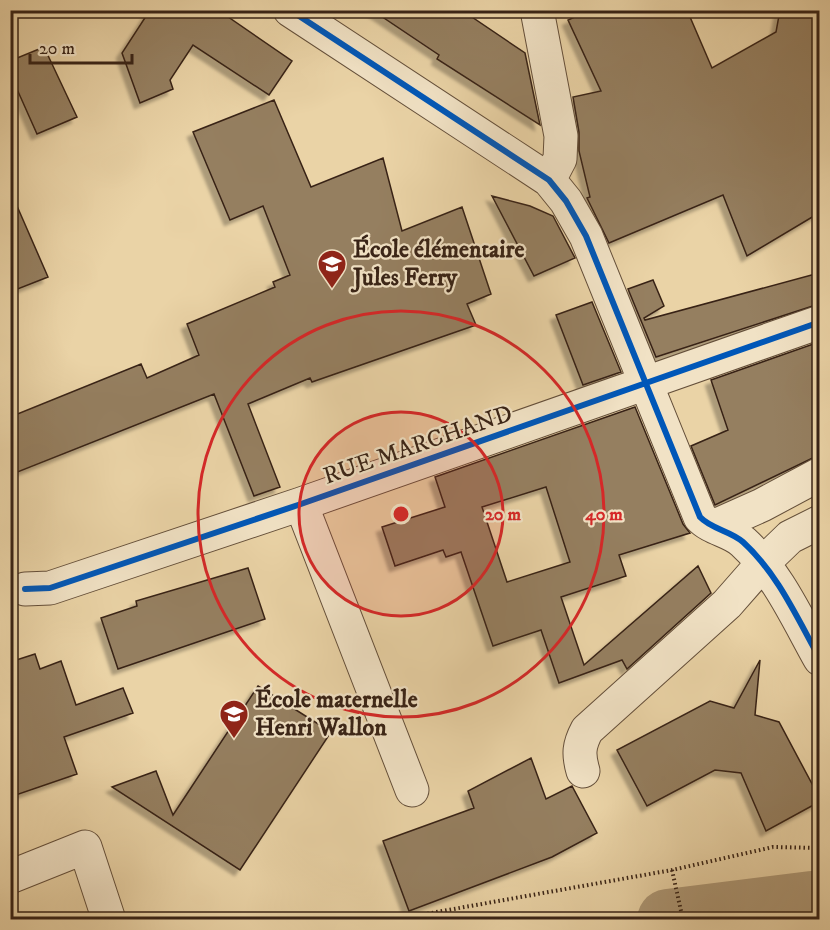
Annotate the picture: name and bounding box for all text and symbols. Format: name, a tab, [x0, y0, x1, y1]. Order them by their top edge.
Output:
scale bar	[30, 27, 132, 65]
text: 20 m	[39, 38, 75, 60]
place label: École élémentaire Jules Ferry	[350, 234, 524, 293]
school or university icon: École élémentaire Jules Ferry	[316, 248, 348, 290]
street label: RUE MARCHAND	[319, 399, 517, 491]
centre of rings	[391, 504, 411, 524]
text: 20 m	[485, 504, 521, 526]
text: 40 m	[584, 504, 623, 526]
place label: École maternelle Henri Wallon	[255, 684, 418, 743]
school or university icon: École maternelle Henri Wallon	[218, 698, 250, 740]

